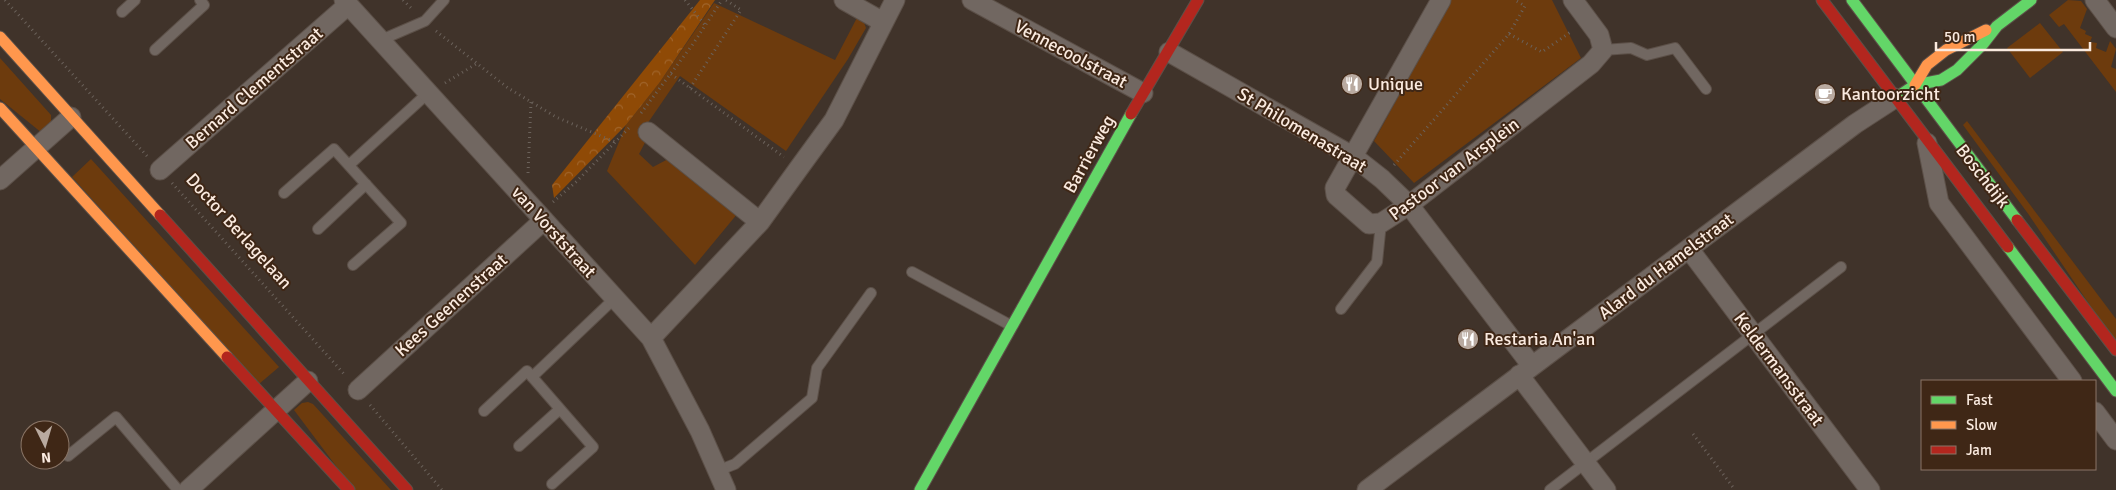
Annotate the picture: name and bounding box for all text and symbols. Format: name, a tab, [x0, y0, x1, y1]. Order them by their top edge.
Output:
street label: Vennecoolstraat	[1011, 15, 1131, 93]
scale bar	[1936, 20, 2090, 52]
street label: Bernard Clementstraat	[181, 22, 327, 154]
text: 50 m	[1944, 28, 1975, 46]
restaurant icon: Unique	[1340, 72, 1364, 96]
place label: Unique	[1368, 73, 1423, 95]
cafe icon: Kantoorzicht	[1813, 82, 1837, 106]
street label: St Philomenastraat	[1233, 83, 1371, 177]
place label: Kantoorzicht	[1841, 83, 1940, 105]
street label: Barrierweg	[1059, 111, 1119, 197]
street label: Pastoor van Arsplein	[1385, 113, 1523, 225]
street label: Boschdijk	[1951, 140, 2015, 212]
street label: Doctor Berlagelaan	[181, 169, 297, 293]
street label: van Vorststraat	[507, 182, 601, 282]
street label: Alard du Hamelstraat	[1594, 208, 1738, 324]
street label: Kees Geenenstraat	[390, 249, 512, 361]
street label: Keldermansstraat	[1729, 308, 1829, 430]
restaurant icon: Restaria An'an	[1456, 327, 1480, 351]
place label: Restaria An'an	[1484, 328, 1595, 350]
legend	[1921, 380, 2096, 470]
text: Fast	[1966, 391, 1993, 409]
text: Slow	[1966, 416, 1997, 434]
north arrow	[20, 420, 70, 470]
text: Jam	[1966, 441, 1992, 459]
text: N	[40, 449, 52, 466]

